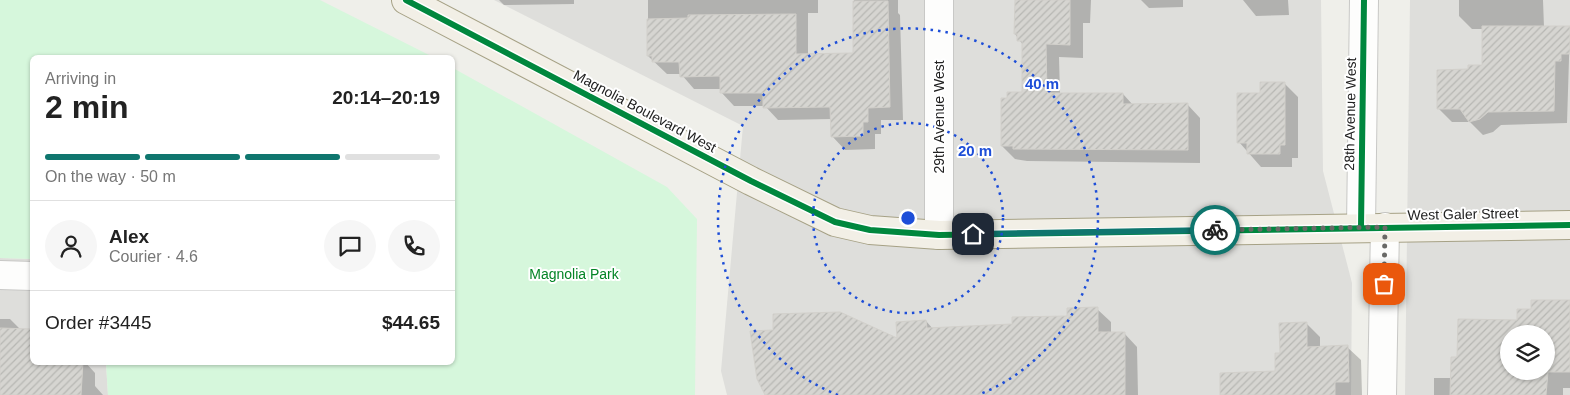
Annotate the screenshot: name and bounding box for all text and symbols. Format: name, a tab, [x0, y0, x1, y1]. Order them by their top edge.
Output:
street label: 28th Avenue West	[1341, 57, 1359, 171]
street label: 29th Avenue West	[931, 60, 947, 174]
street label: Magnolia Boulevard West	[571, 67, 719, 155]
text: Arriving in	[45, 70, 116, 87]
text: 40 m	[1025, 75, 1059, 92]
text: 20:14–20:19	[332, 87, 440, 108]
text: 2 min	[45, 89, 129, 125]
text: 20 m	[958, 142, 992, 159]
text: On the way · 50 m	[45, 168, 176, 185]
courier	[1190, 205, 1240, 255]
street label: West Galer Street	[1407, 205, 1519, 223]
centre of rings	[899, 209, 917, 227]
pin	[952, 213, 994, 255]
icon: bike	[1201, 216, 1229, 244]
button: person	[45, 220, 97, 272]
button: chat	[324, 220, 376, 272]
button: phone	[388, 220, 440, 272]
icon: home	[959, 220, 987, 248]
text: Alex	[109, 226, 149, 247]
text: Courier · 4.6	[109, 248, 198, 265]
pin	[1363, 263, 1405, 305]
park label: Magnolia Park	[529, 266, 620, 282]
icon: bag	[1370, 270, 1398, 298]
text: Order #3445	[45, 312, 152, 333]
text: $44.65	[382, 312, 440, 333]
map controls	[1500, 325, 1555, 380]
button: layers	[1500, 325, 1555, 380]

